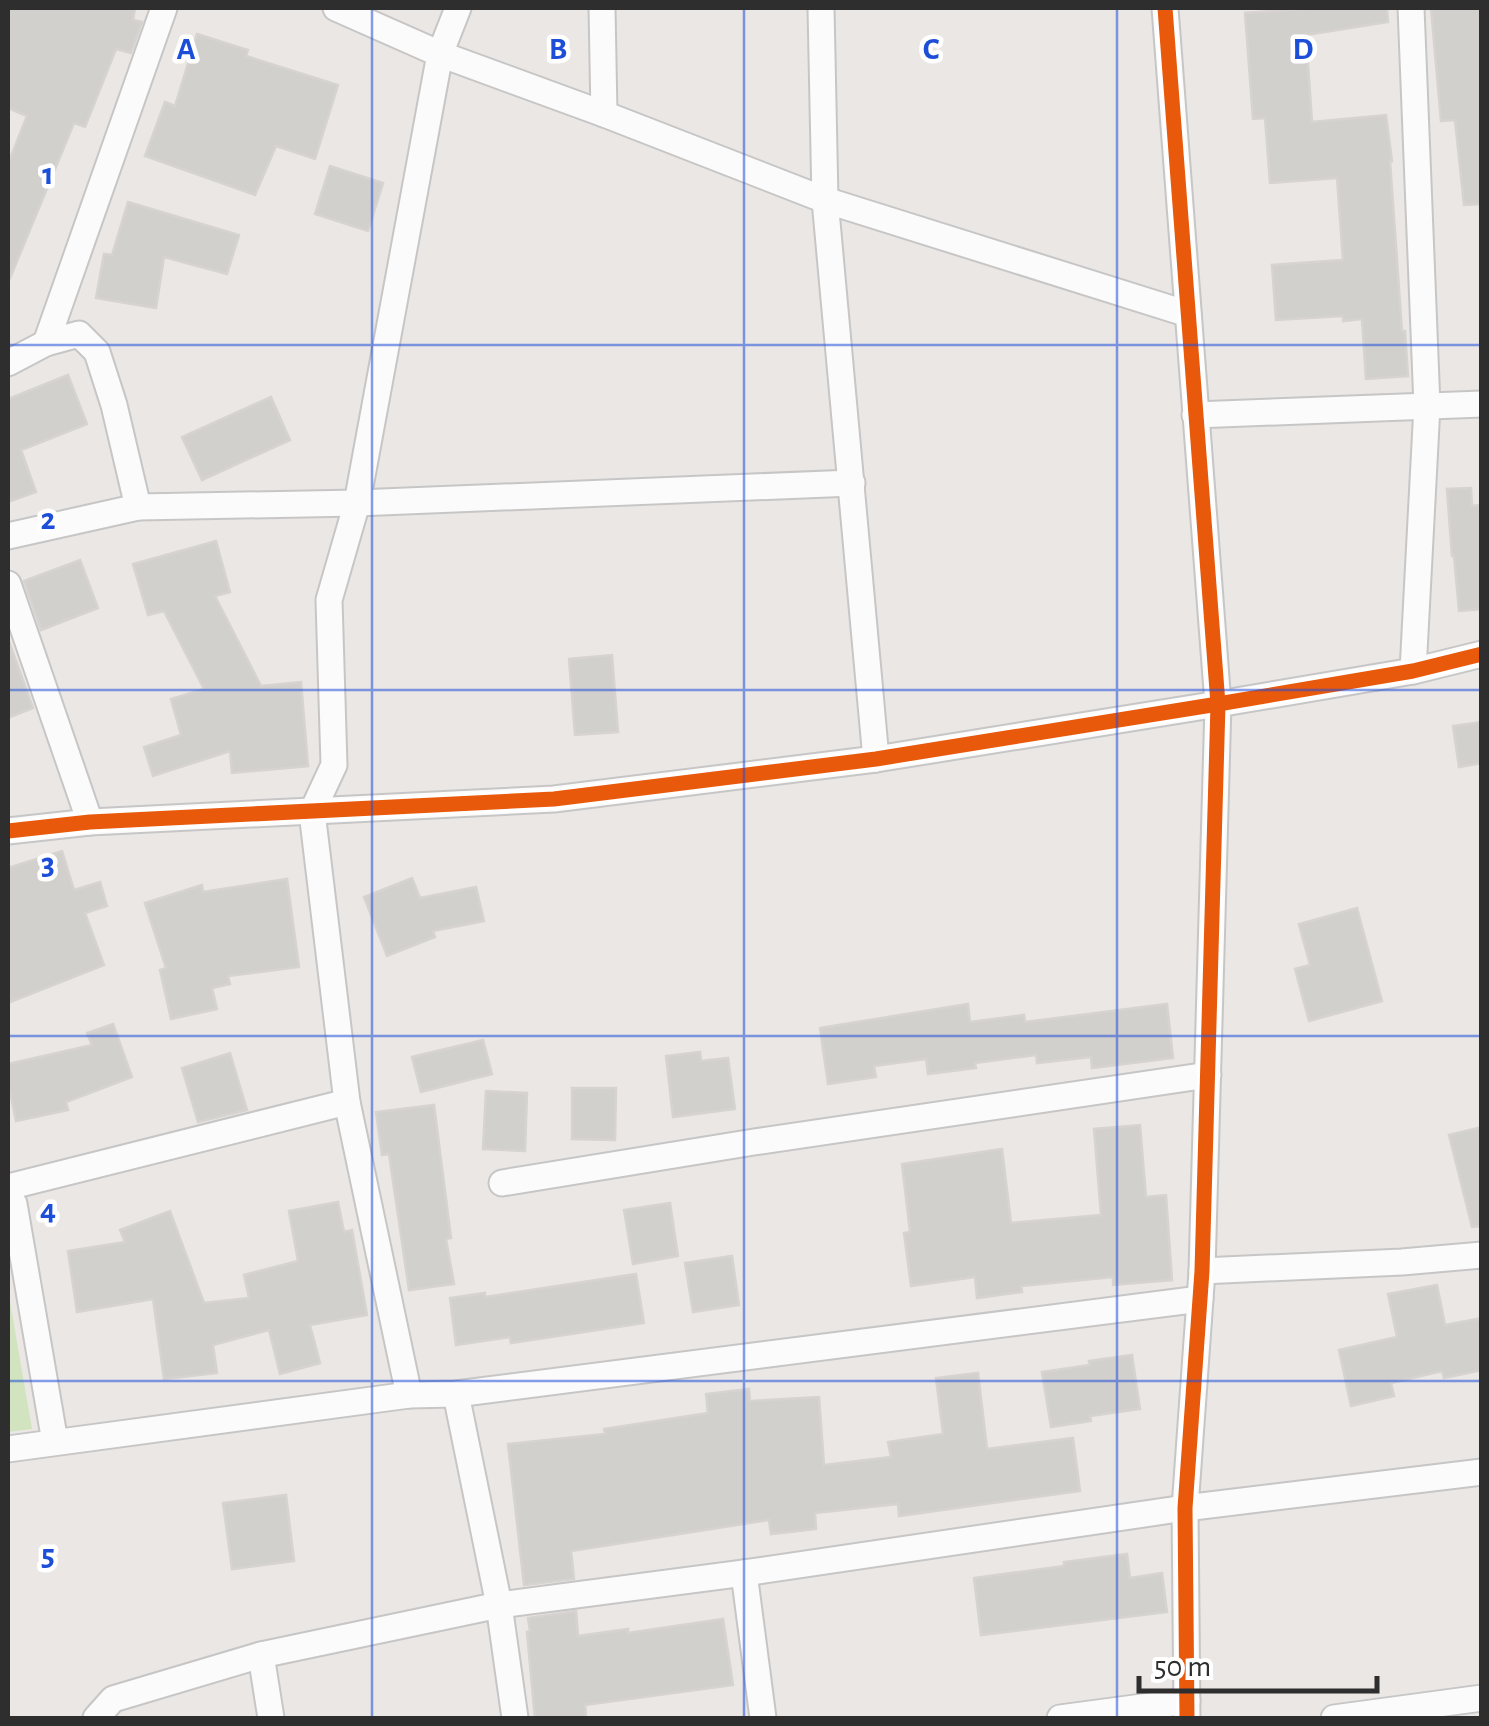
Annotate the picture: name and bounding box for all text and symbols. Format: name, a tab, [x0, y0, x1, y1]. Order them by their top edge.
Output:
text: A	[176, 33, 196, 65]
text: B	[549, 33, 567, 65]
text: C	[923, 33, 940, 65]
text: D	[1293, 33, 1314, 65]
text: 1	[42, 158, 54, 190]
text: 2	[40, 503, 56, 535]
text: 3	[41, 848, 55, 880]
text: 4	[40, 1194, 56, 1226]
text: 5	[41, 1539, 55, 1571]
scale bar	[1139, 1631, 1376, 1693]
text: 50 m	[1154, 1652, 1211, 1682]

